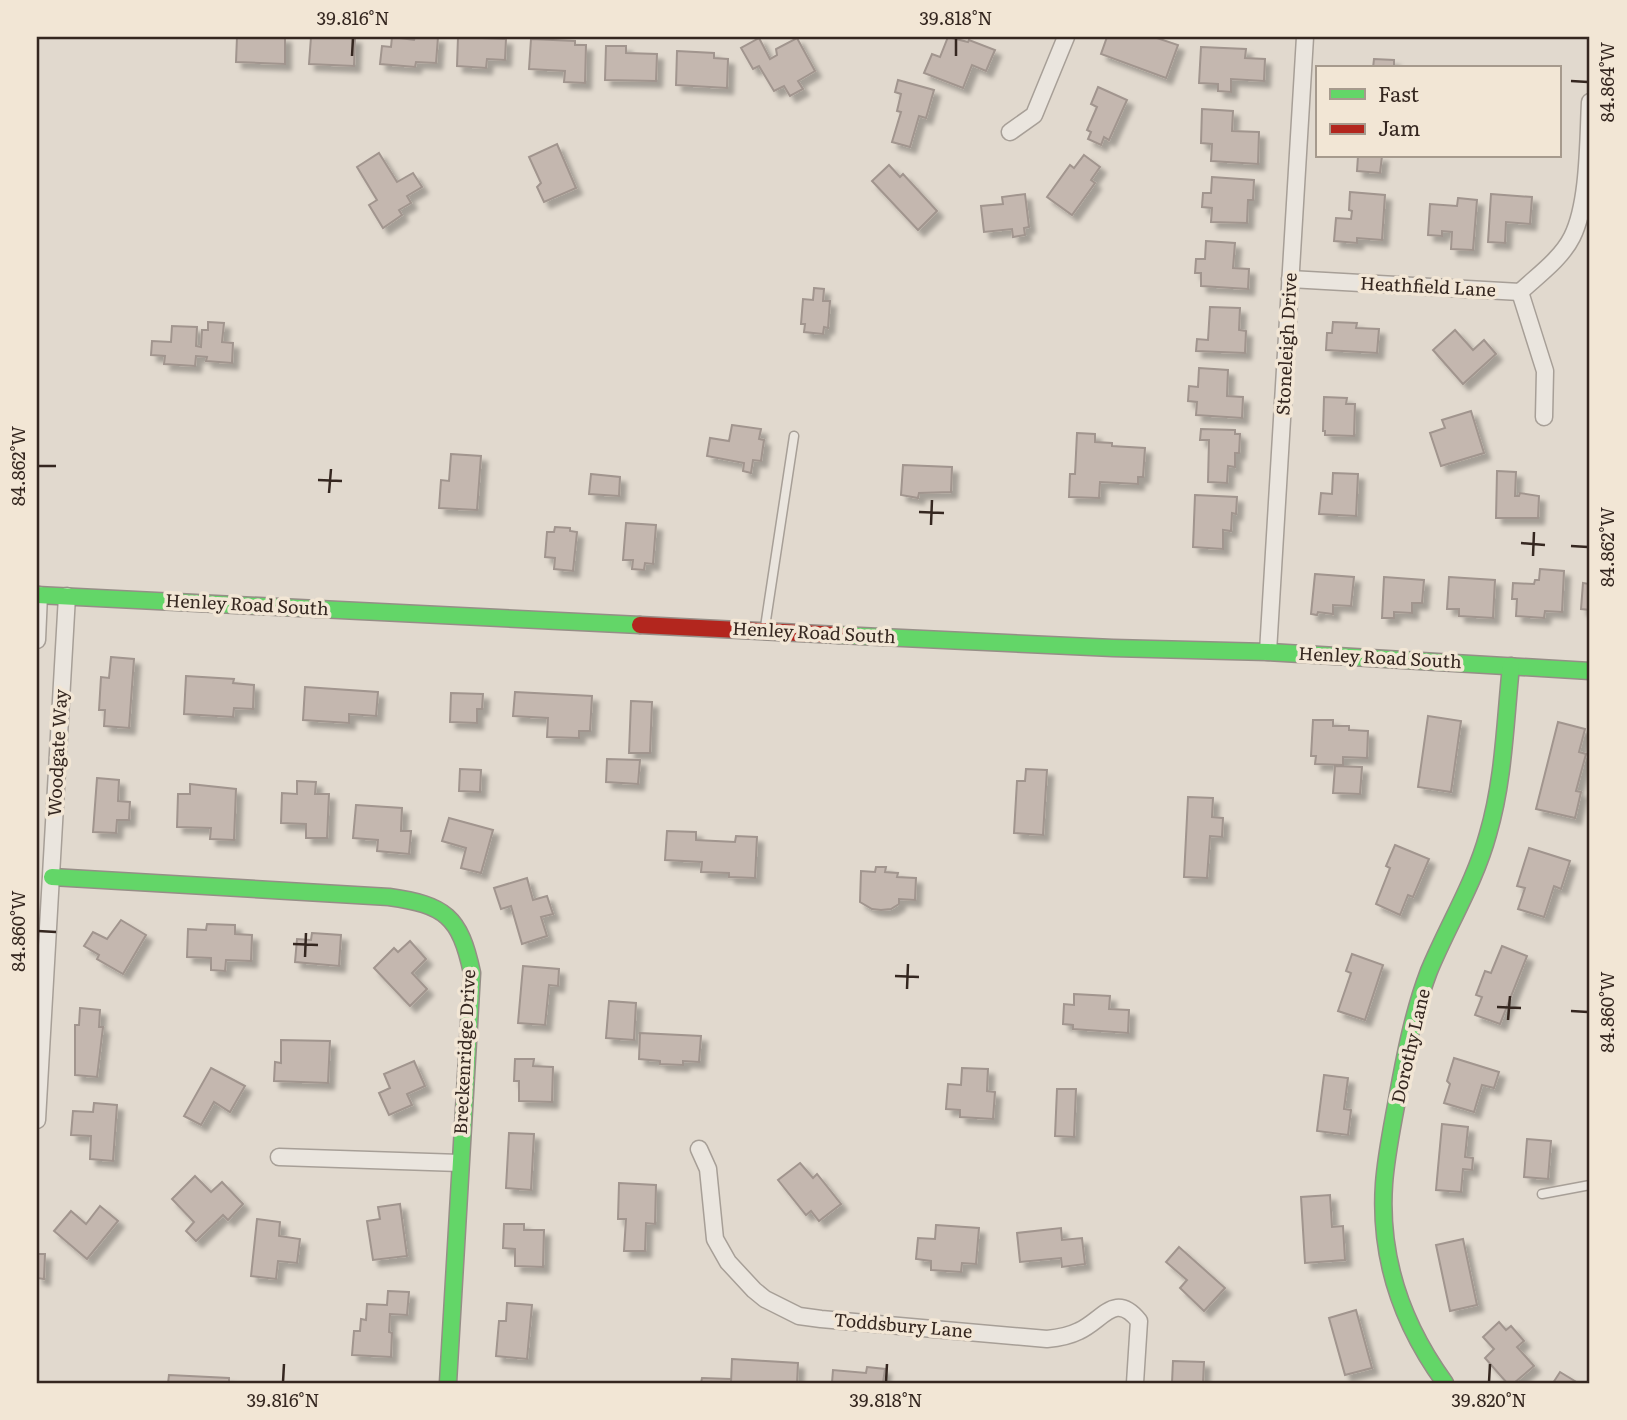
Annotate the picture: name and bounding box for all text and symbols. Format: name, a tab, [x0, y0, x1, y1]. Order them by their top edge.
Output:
text: 39.816°N	[316, 4, 390, 31]
text: 39.818°N	[919, 4, 993, 31]
text: 84.864°W	[1593, 41, 1620, 122]
legend	[1316, 66, 1560, 158]
text: Fast	[1378, 77, 1419, 108]
text: Jam	[1378, 111, 1420, 142]
street label: Heathfield Lane	[1360, 268, 1497, 303]
street label: Stoneleigh Drive	[1268, 272, 1303, 416]
text: 84.862°W	[4, 426, 31, 506]
text: 84.862°W	[1593, 507, 1620, 587]
street label: Henley Road South	[165, 586, 329, 621]
street label: Henley Road South	[732, 614, 896, 649]
street label: Henley Road South	[1298, 639, 1462, 674]
street label: Woodgate Way	[40, 688, 73, 817]
text: 84.860°W	[4, 890, 31, 972]
street label: Breckenridge Drive	[446, 969, 481, 1135]
text: 84.860°W	[1593, 971, 1620, 1053]
street label: Dorothy Lane	[1383, 986, 1436, 1106]
street label: Toddsbury Lane	[833, 1305, 974, 1344]
text: 39.816°N	[246, 1386, 320, 1413]
text: 39.818°N	[849, 1386, 923, 1413]
text: 39.820°N	[1451, 1386, 1527, 1413]

